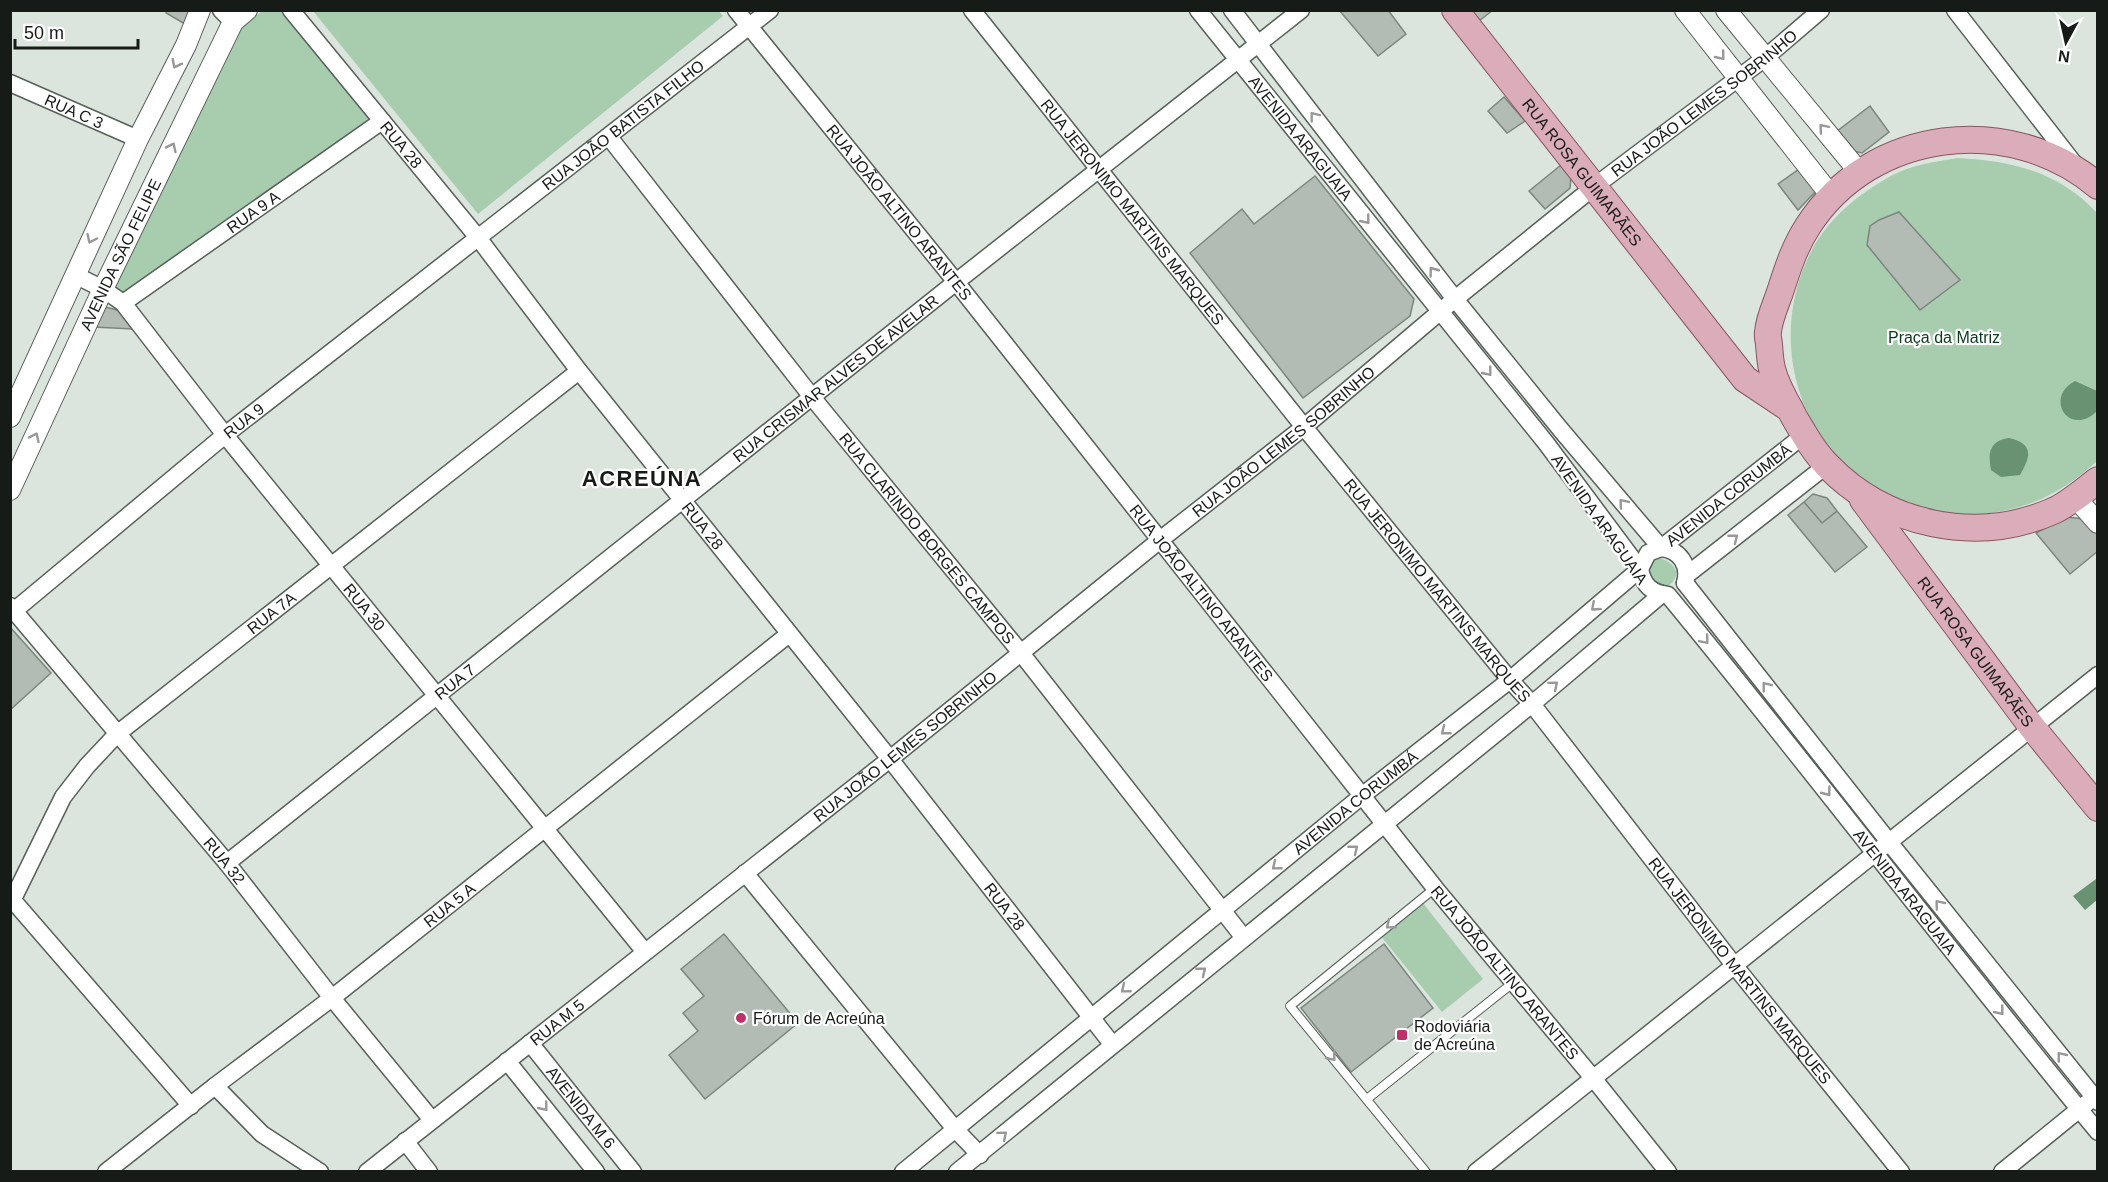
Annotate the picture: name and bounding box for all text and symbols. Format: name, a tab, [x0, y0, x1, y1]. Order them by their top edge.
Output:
scale bar	[15, 12, 138, 50]
north arrow	[2036, 12, 2096, 72]
text: 50 m	[24, 23, 64, 43]
street label: RUA JOÃO LEMES SOBRINHO	[1608, 27, 1800, 180]
text: N	[2057, 47, 2071, 66]
one-way arrow	[1714, 49, 1725, 60]
street label: RUA JOÃO BATISTA FILHO	[539, 57, 708, 193]
one-way arrow	[172, 58, 184, 69]
street label: AVENIDA ARAGUAIA	[1245, 73, 1356, 204]
street label: RUA C 3	[42, 91, 106, 132]
street label: RUA ROSA GUIMARÃES	[1519, 95, 1645, 249]
street label: RUA JERONIMO MARTINS MARQUES	[1037, 96, 1227, 328]
one-way arrow	[1311, 112, 1322, 123]
street label: RUA 28	[377, 118, 425, 172]
street label: RUA JOÃO ALTINO ARANTES	[823, 121, 975, 304]
one-way arrow	[1819, 124, 1830, 135]
one-way arrow	[165, 142, 177, 153]
street label: AVENIDA SÃO FELIPE	[77, 176, 164, 333]
street label: RUA 9 A	[224, 187, 283, 236]
one-way arrow	[1358, 213, 1369, 224]
one-way arrow	[87, 233, 99, 244]
one-way arrow	[1430, 266, 1441, 277]
street label: RUA CRISMAR ALVES DE AVELAR	[730, 292, 942, 465]
park label: Praça da Matriz	[1888, 329, 2000, 346]
street label: RUA JOÃO LEMES SOBRINHO	[1189, 363, 1378, 520]
one-way arrow	[1481, 365, 1492, 376]
street label: RUA 9	[220, 400, 267, 442]
street label: RUA CLARINDO BORGES CAMPOS	[836, 430, 1018, 647]
one-way arrow	[28, 432, 40, 443]
street label: AVENIDA CORUMBÁ	[1663, 440, 1795, 550]
street label: AVENIDA ARAGUAIA	[1548, 451, 1651, 588]
district label: ACREÚNA	[582, 466, 702, 491]
street label: RUA JERONIMO MARTINS MARQUES	[1341, 476, 1534, 706]
street label: RUA 28	[679, 499, 726, 553]
one-way arrow	[1619, 499, 1630, 510]
street label: RUA JOÃO ALTINO ARANTES	[1126, 501, 1276, 685]
one-way arrow	[1727, 535, 1738, 546]
street label: RUA ROSA GUIMARÃES	[1914, 574, 2037, 730]
street label: RUA 30	[340, 580, 388, 634]
street label: RUA 7A	[244, 589, 300, 637]
one-way arrow	[1591, 600, 1602, 611]
one-way arrow	[1698, 633, 1709, 644]
street label: RUA 7	[431, 661, 478, 703]
street label: RUA JOÃO LEMES SOBRINHO	[810, 668, 1000, 825]
one-way arrow	[1762, 681, 1773, 692]
one-way arrow	[1547, 682, 1558, 693]
one-way arrow	[1441, 724, 1452, 735]
street label: AVENIDA CORUMBÁ	[1290, 747, 1421, 858]
one-way arrow	[1819, 786, 1830, 797]
street label: AVENIDA ARAGUAIA	[1850, 826, 1960, 958]
street label: RUA 32	[200, 834, 248, 888]
one-way arrow	[1347, 845, 1358, 856]
street label: RUA JERONIMO MARTINS MARQUES	[1645, 854, 1834, 1087]
one-way arrow	[1272, 859, 1283, 870]
street label: RUA 5 A	[420, 879, 479, 931]
street label: RUA 28	[981, 880, 1028, 934]
street label: RUA JOÃO ALTINO ARANTES	[1428, 883, 1582, 1063]
one-way arrow	[1935, 900, 1946, 911]
one-way arrow	[1386, 917, 1397, 928]
one-way arrow	[1195, 968, 1206, 979]
one-way arrow	[1121, 982, 1132, 993]
street label: RUA M 5	[527, 996, 588, 1049]
one-way arrow	[1992, 1004, 2003, 1015]
place label: Fórum de Acreúna	[753, 1010, 885, 1027]
marker: Fórum de Acreúna	[734, 1011, 748, 1025]
place label: Rodoviária de Acreúna	[1414, 1018, 1495, 1053]
marker: Rodoviária de Acreúna	[1395, 1028, 1409, 1042]
one-way arrow	[1325, 1050, 1336, 1061]
one-way arrow	[2057, 1052, 2068, 1063]
street label: AVENIDA M 6	[543, 1063, 618, 1152]
one-way arrow	[536, 1100, 547, 1111]
one-way arrow	[996, 1131, 1007, 1142]

